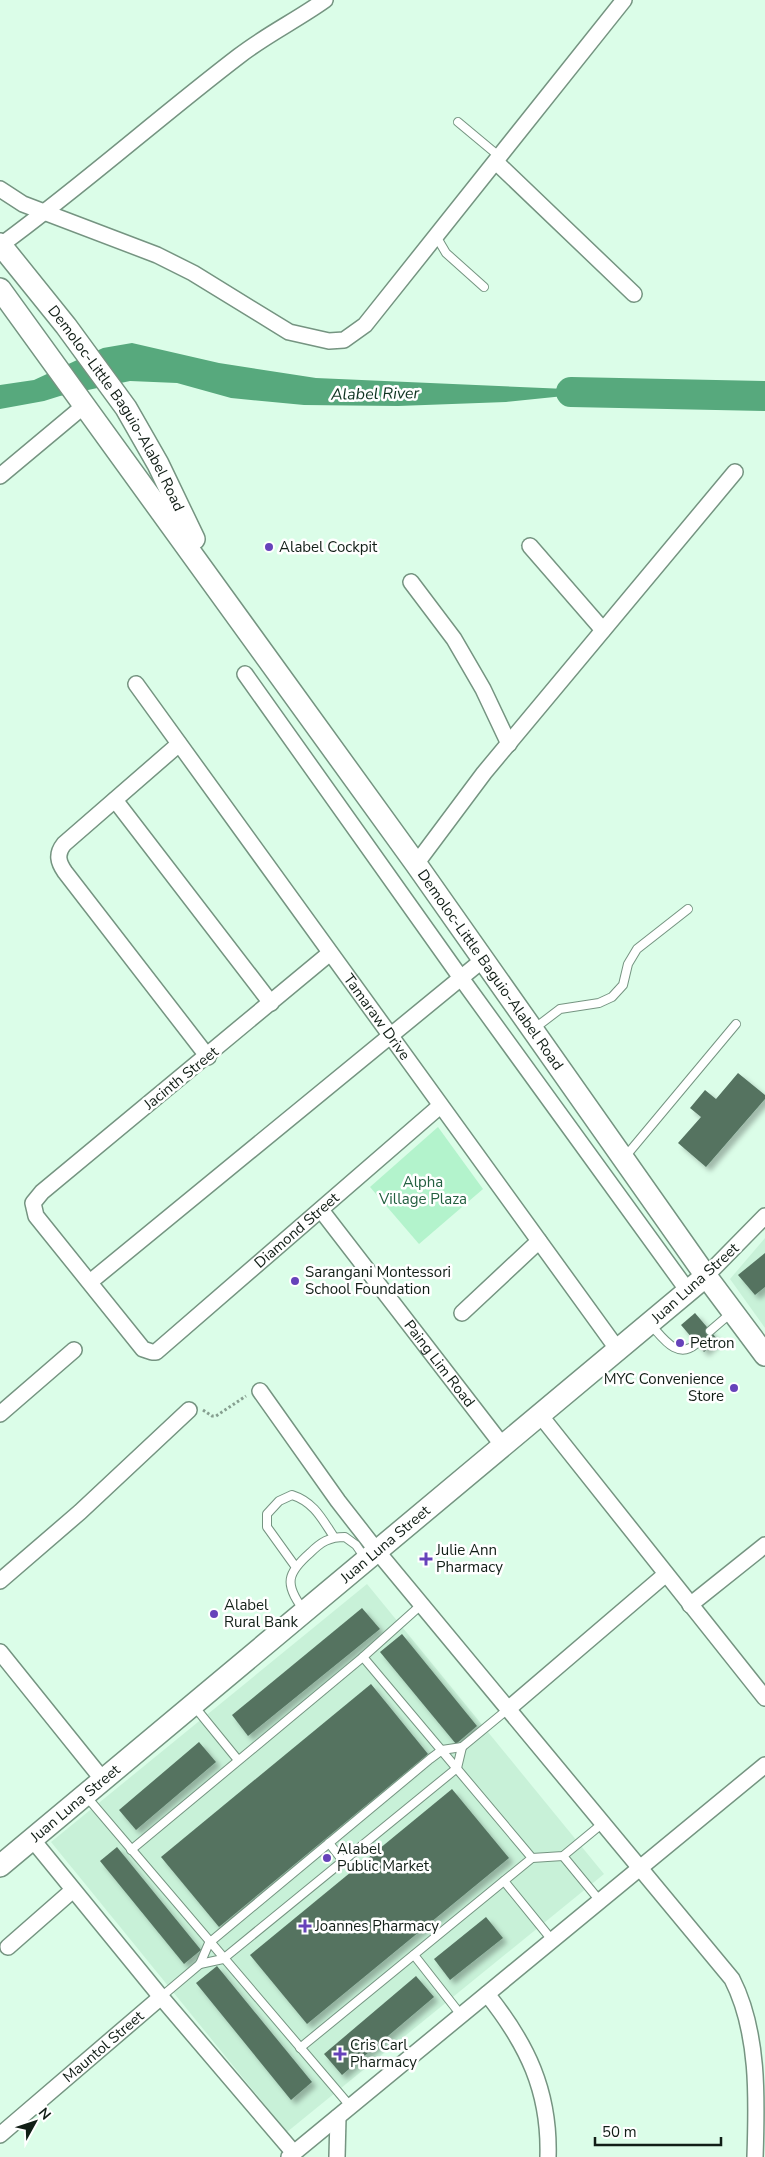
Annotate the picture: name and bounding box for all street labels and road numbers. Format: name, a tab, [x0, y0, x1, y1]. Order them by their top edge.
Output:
street label: Demoloc-Little Baguio-Alabel Road	[43, 301, 189, 514]
street label: Demoloc-Little Baguio-Alabel Road	[413, 865, 568, 1074]
street label: Tamaraw Drive	[339, 970, 415, 1064]
street label: Jacinth Street	[139, 1041, 223, 1115]
street label: Diamond Street	[250, 1188, 344, 1272]
street label: Juan Luna Street	[646, 1238, 744, 1328]
street label: Paing Lim Road	[399, 1316, 479, 1411]
street label: Juan Luna Street	[335, 1500, 435, 1588]
street label: Juan Luna Street	[25, 1759, 125, 1847]
street label: Mauntol Street	[59, 2006, 149, 2087]

